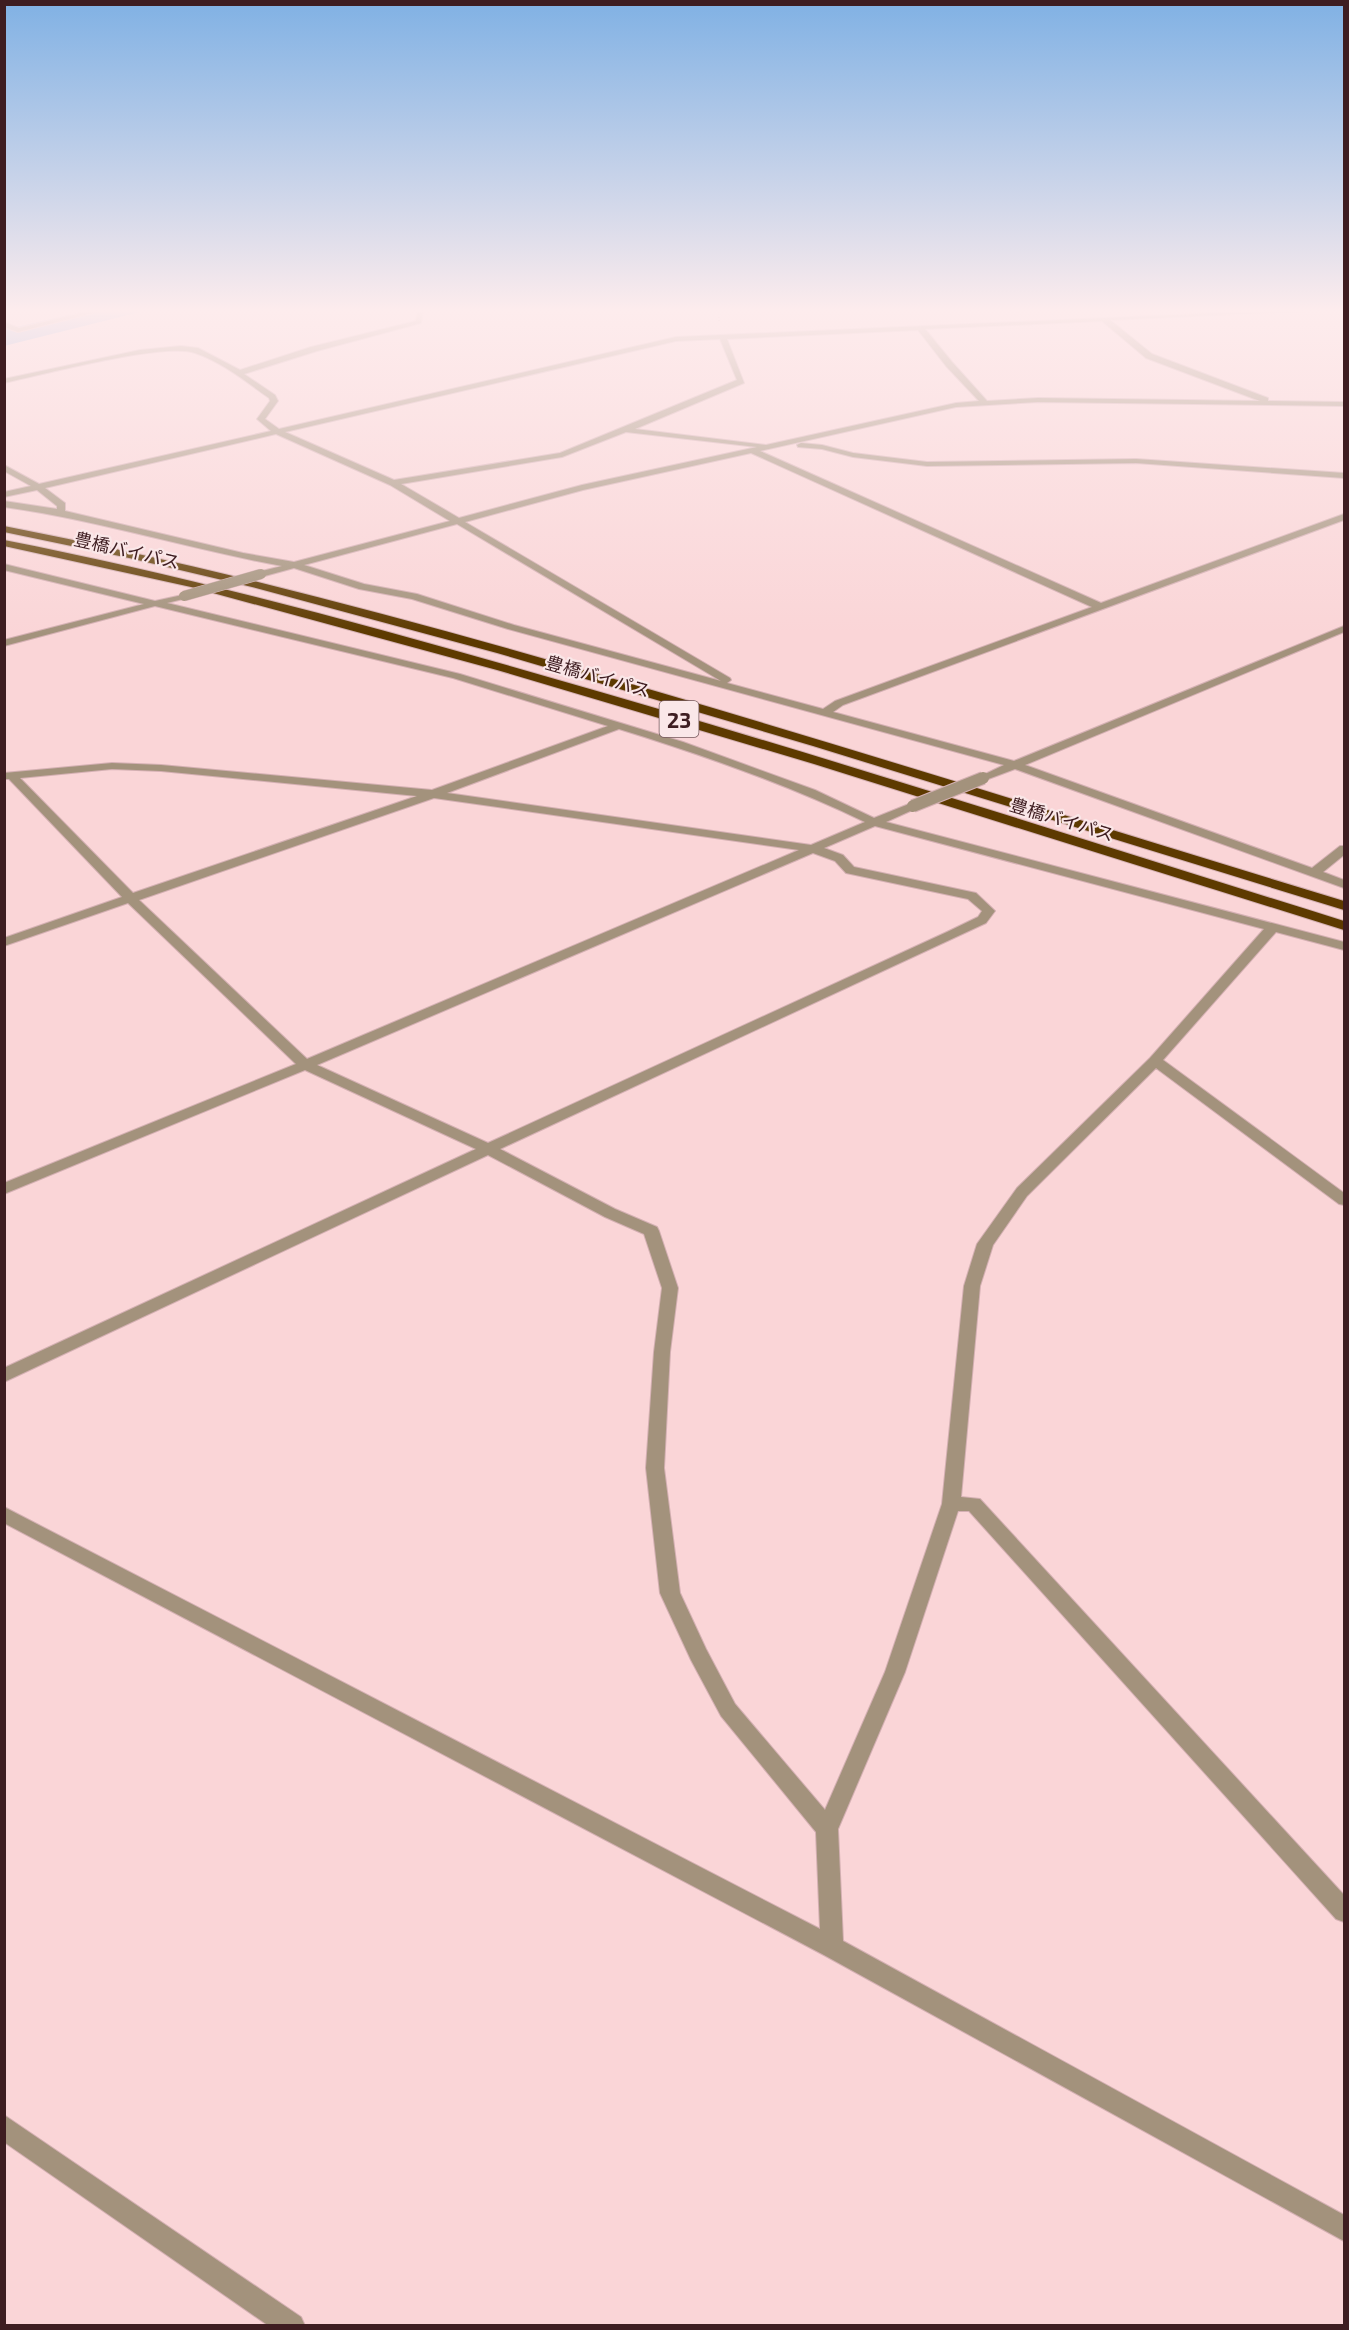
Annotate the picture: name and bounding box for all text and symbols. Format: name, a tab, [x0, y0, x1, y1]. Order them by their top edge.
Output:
street label: 豊橋バイパス	[72, 527, 182, 573]
street label: 豊橋バイパス	[543, 651, 653, 701]
road number: 23	[660, 701, 698, 737]
street label: 豊橋バイパス	[1007, 793, 1117, 845]

